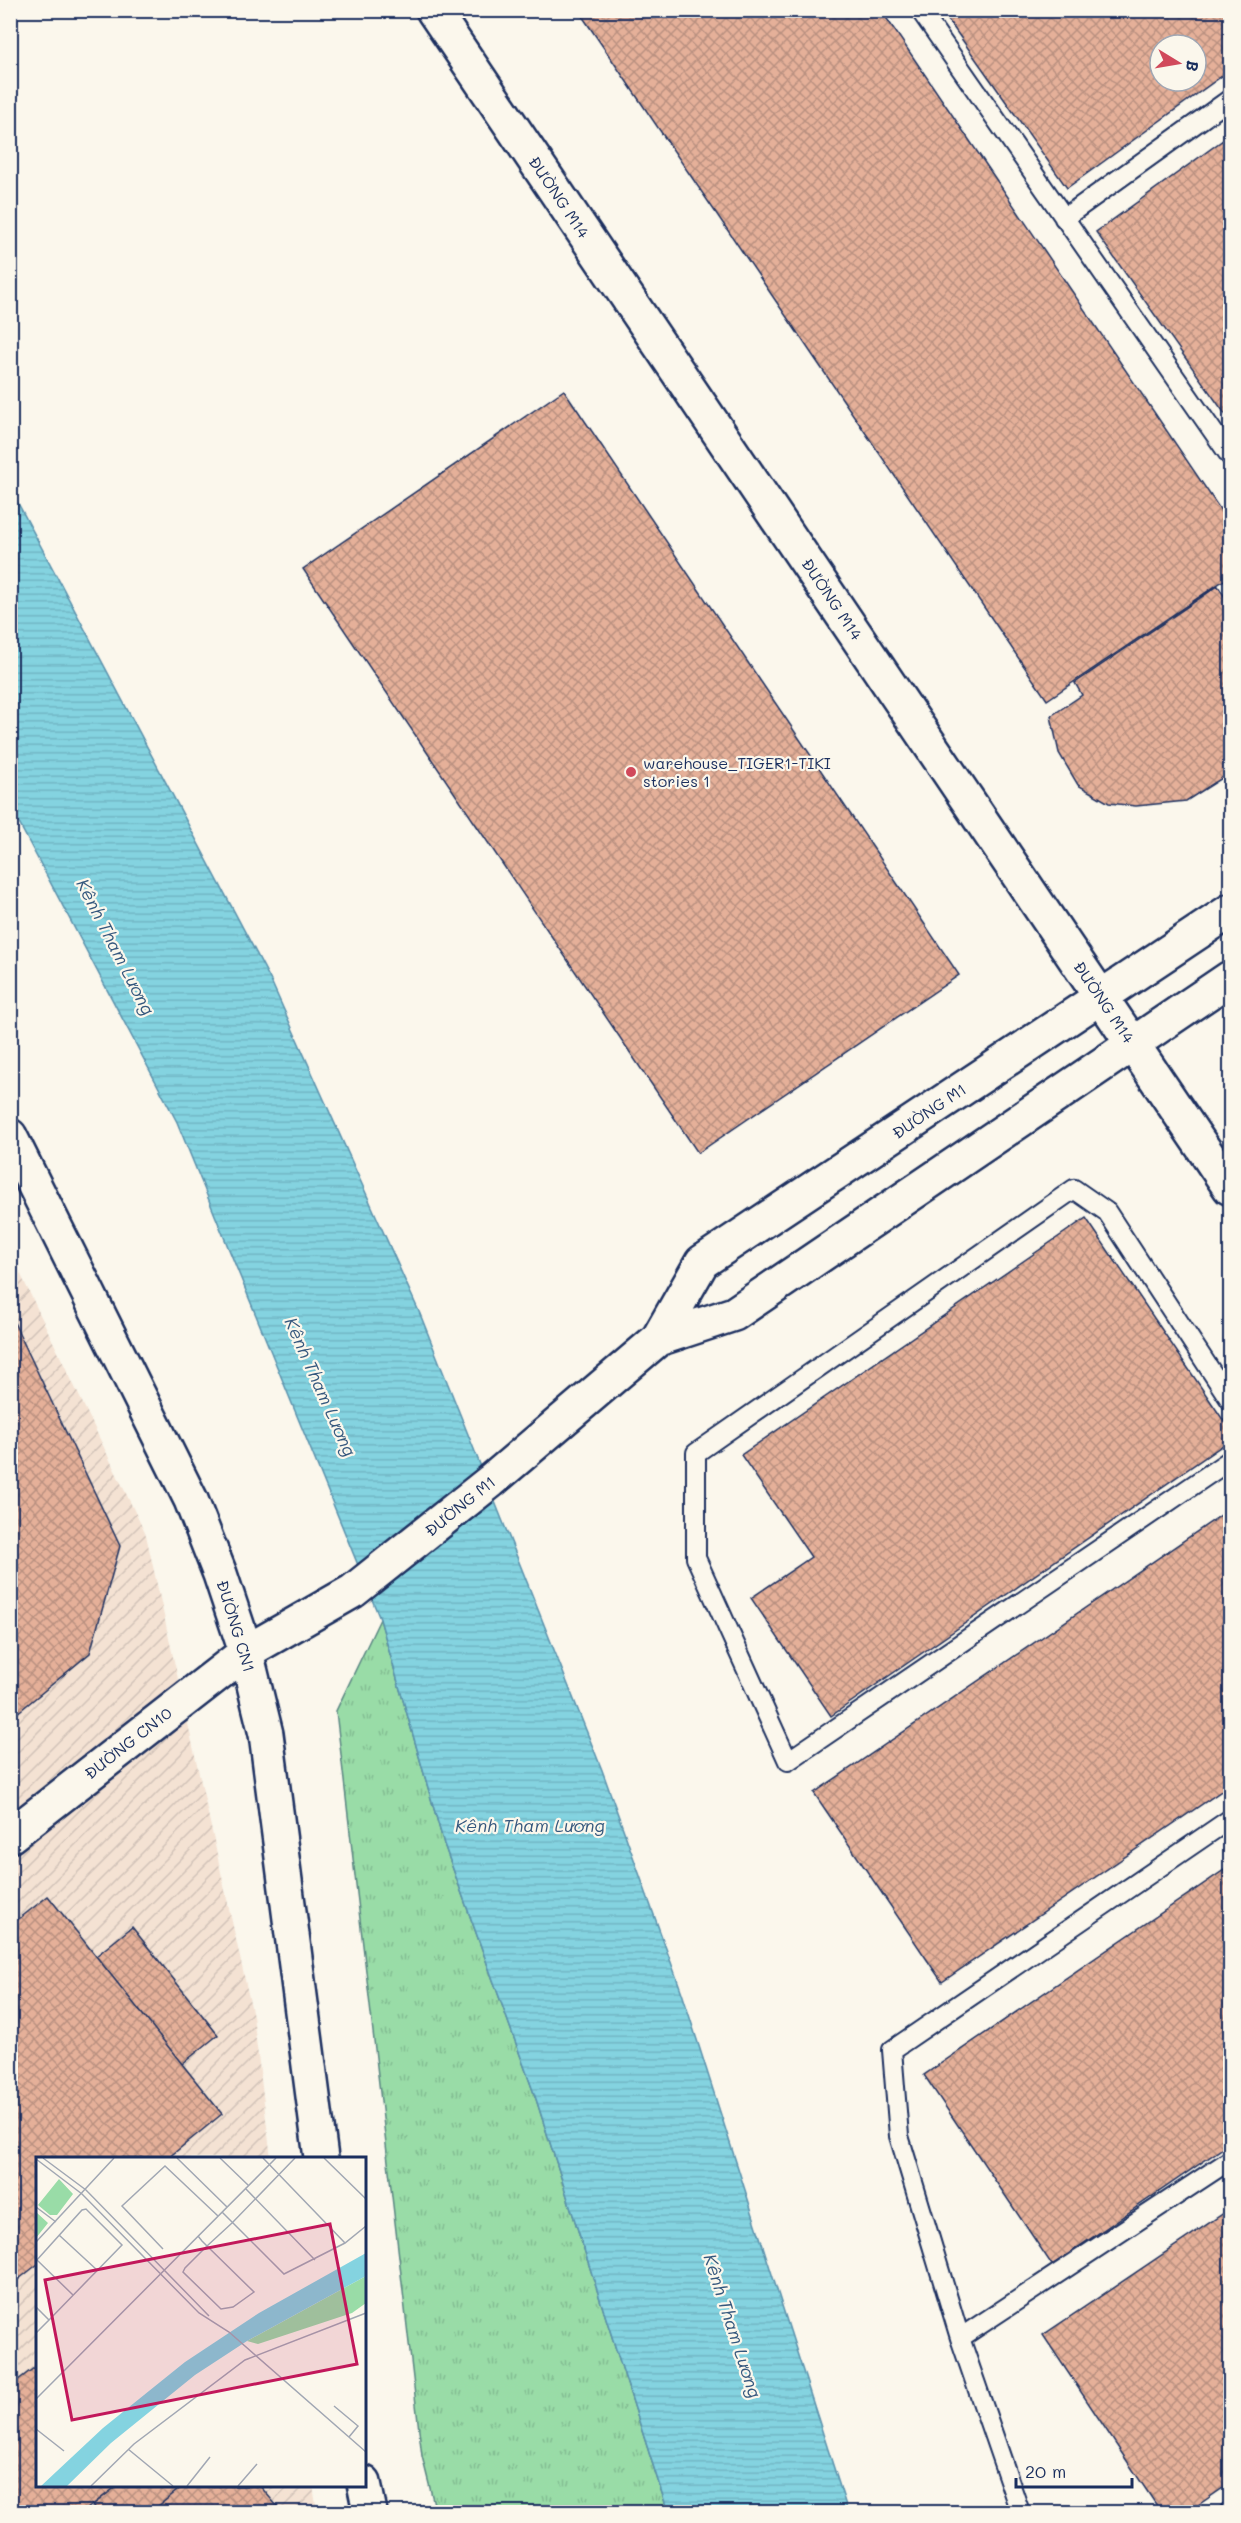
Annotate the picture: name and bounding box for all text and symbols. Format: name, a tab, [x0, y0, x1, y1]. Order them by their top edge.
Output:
north arrow	[1148, 33, 1208, 93]
text: B	[1182, 59, 1205, 73]
street label: ĐƯỜNG M14	[524, 152, 595, 242]
street label: ĐƯỜNG M14	[797, 554, 868, 644]
place label: warehouse_TIGER1-TIKI stories 1	[643, 752, 831, 791]
marker: warehouse_TIGER1-TIKI stories 1	[624, 765, 638, 779]
water label: Kênh Tham Lương	[71, 874, 161, 1019]
street label: ĐƯỜNG M14	[1069, 957, 1140, 1047]
street label: ĐƯỜNG M1	[888, 1078, 970, 1143]
water label: Kênh Tham Lương	[279, 1313, 362, 1460]
street label: ĐƯỜNG M1	[420, 1471, 499, 1540]
street label: ĐƯỜNG CN1	[212, 1577, 260, 1675]
street label: ĐƯỜNG CN10	[80, 1702, 176, 1783]
water label: Kênh Tham Lương	[455, 1813, 605, 1837]
inset map	[36, 2157, 366, 2487]
water label: Kênh Tham Lương	[698, 2251, 768, 2401]
scale bar	[1016, 2451, 1132, 2489]
text: 20 m	[1025, 2459, 1066, 2483]

